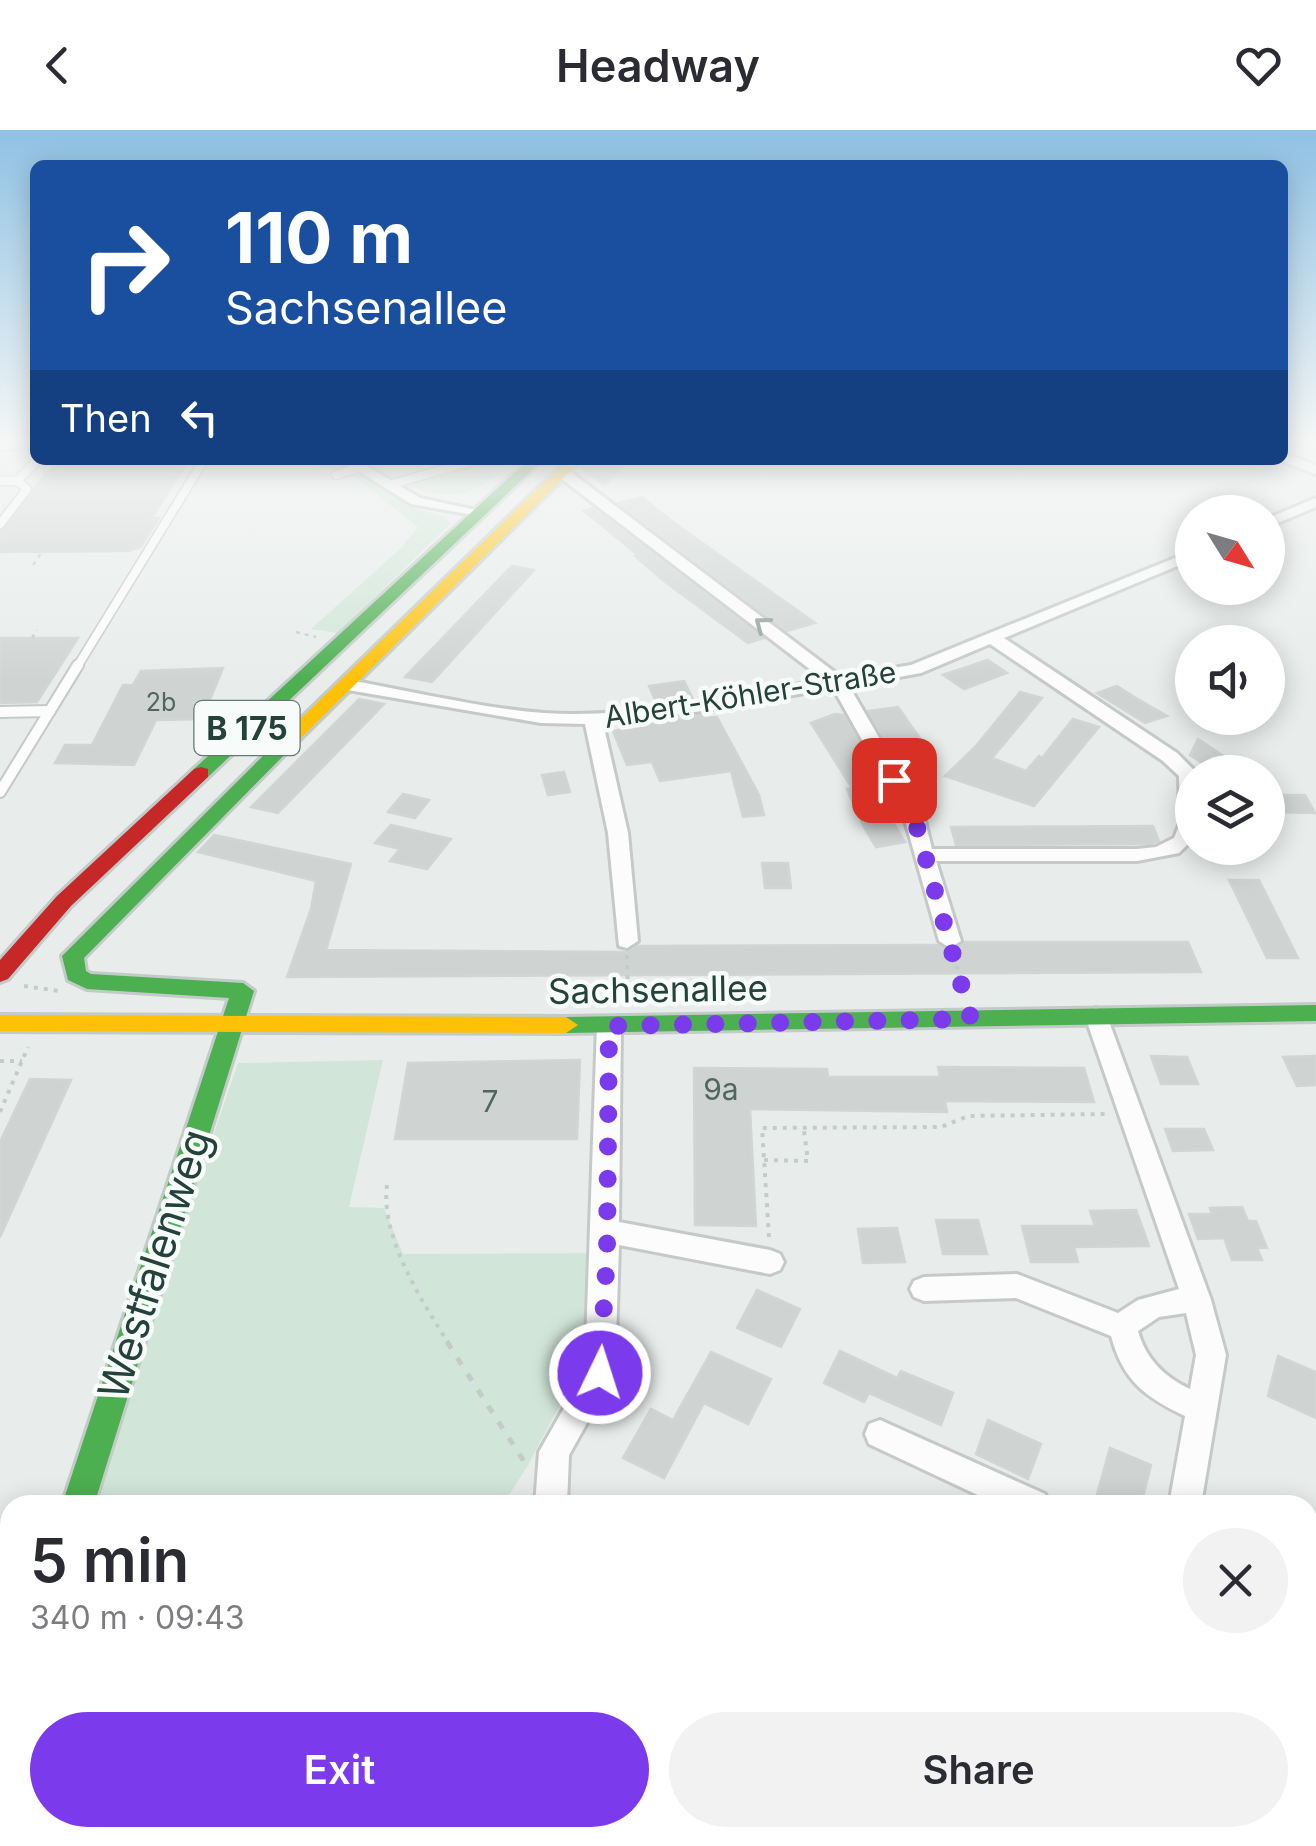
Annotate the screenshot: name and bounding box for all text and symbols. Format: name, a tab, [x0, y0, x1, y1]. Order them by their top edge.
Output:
icon: back	[30, 38, 85, 93]
text: Headway	[556, 38, 760, 93]
icon: heart	[1231, 38, 1286, 93]
text: 110 m	[225, 195, 413, 280]
icon: right	[60, 200, 190, 330]
text: Sachsenallee	[225, 280, 508, 335]
icon: left	[172, 390, 227, 445]
text: Then	[60, 395, 152, 441]
north arrow	[1175, 495, 1285, 605]
map controls	[1175, 495, 1285, 865]
one-way arrow	[755, 619, 773, 636]
button: sound	[1175, 625, 1285, 735]
street label: Albert-Köhler-Straße	[601, 653, 899, 735]
house number: 2b	[146, 687, 176, 717]
road number: B 175	[194, 701, 300, 755]
pin	[852, 738, 937, 823]
icon: arrive	[867, 753, 922, 808]
button: layers	[1175, 755, 1285, 865]
street label: Sachsenallee	[548, 966, 768, 1012]
house number: 9a	[703, 1071, 739, 1107]
house number: 7	[482, 1083, 498, 1119]
street label: Westfalenweg	[86, 1123, 222, 1405]
position arrow	[548, 1321, 652, 1425]
text: 5 min	[30, 1524, 189, 1596]
button: close	[1183, 1528, 1288, 1633]
text: 340 m · 09:43	[30, 1598, 245, 1637]
button: Exit	[30, 1712, 649, 1827]
button: Share	[669, 1712, 1288, 1827]

